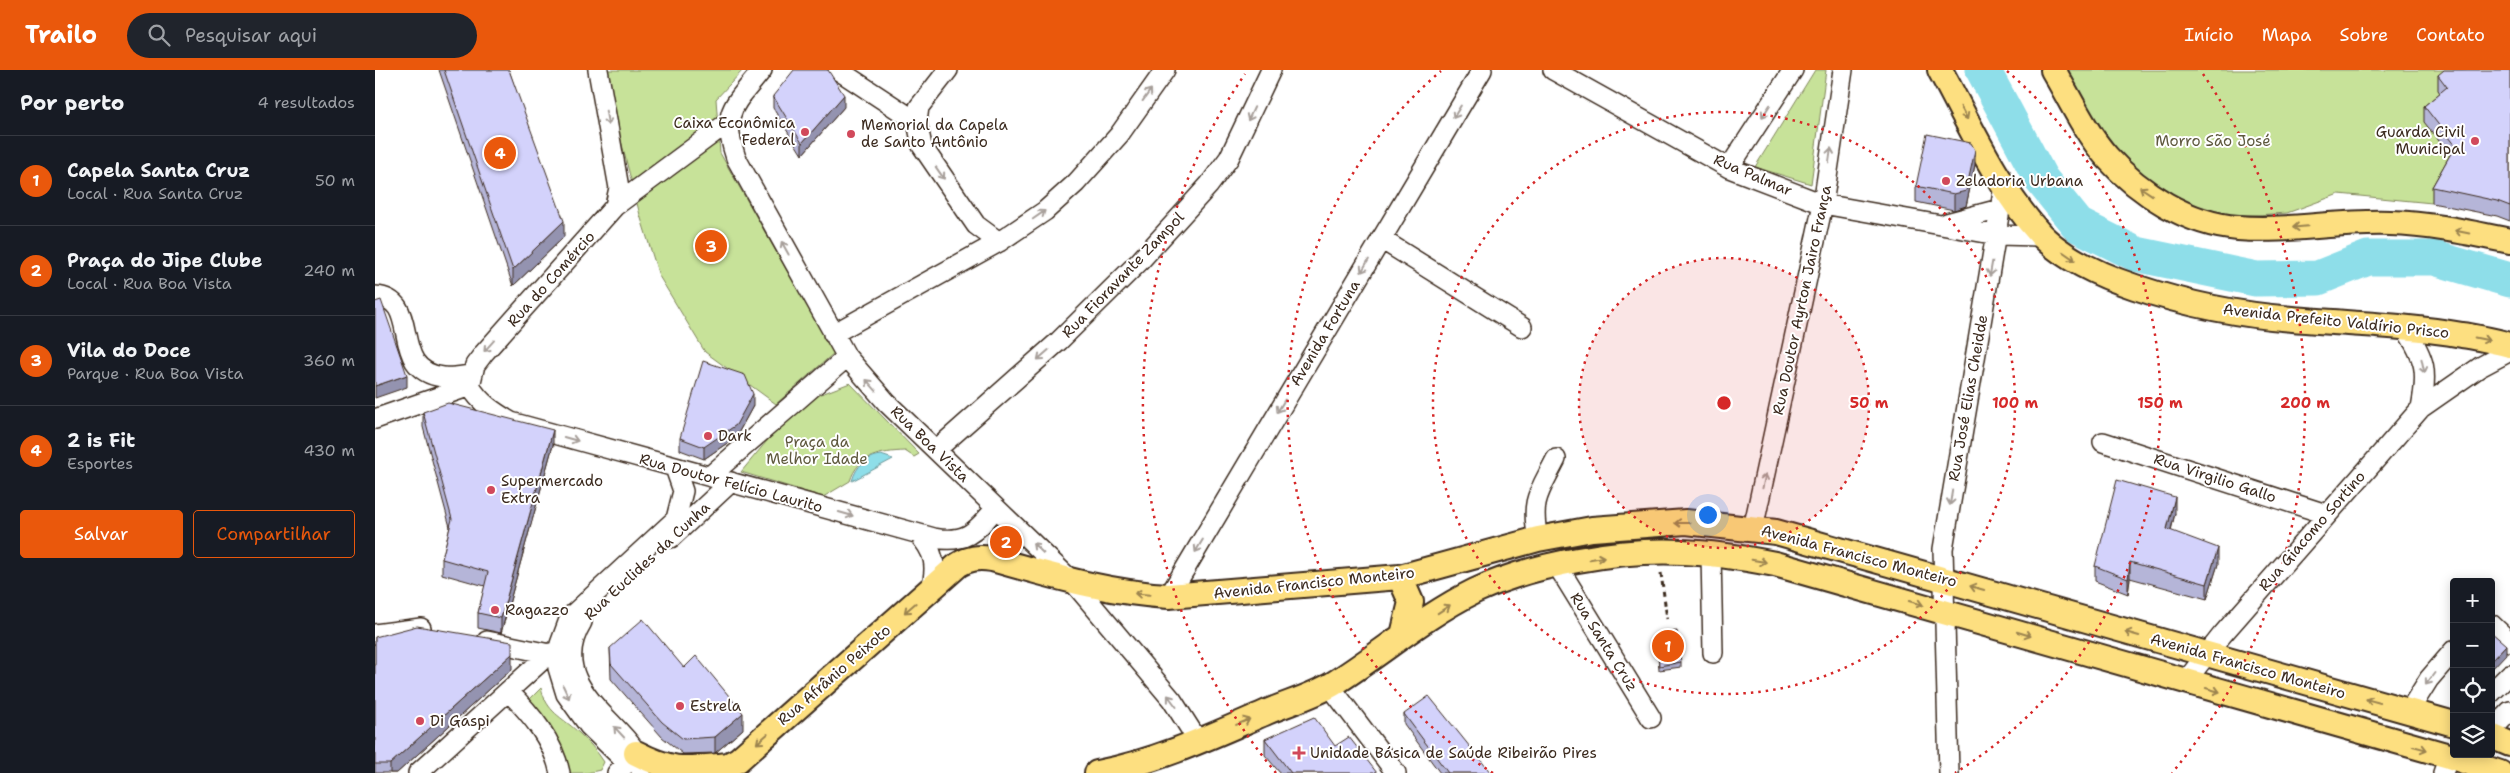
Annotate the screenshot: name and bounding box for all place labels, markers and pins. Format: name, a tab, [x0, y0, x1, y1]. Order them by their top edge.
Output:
place label: Caixa Econômica Federal	[673, 113, 796, 150]
place label: Memorial da Capela de Santo Antônio	[861, 115, 1008, 152]
place label: Guarda Civil Municipal	[2376, 122, 2465, 159]
marker: Caixa Econômica Federal	[799, 126, 811, 138]
marker: Memorial da Capela de Santo Antônio	[845, 128, 857, 140]
pin: 4	[484, 134, 516, 172]
marker: Guarda Civil Municipal	[2469, 135, 2481, 147]
place label: Zeladoria Urbana	[1956, 171, 2084, 191]
marker: Zeladoria Urbana	[1940, 175, 1952, 187]
pin: 3	[695, 227, 727, 265]
centre of rings	[1715, 394, 1733, 412]
place label: Dark	[718, 426, 752, 446]
marker: Dark	[702, 430, 714, 442]
place label: Supermercado Extra	[501, 471, 603, 508]
marker: Supermercado Extra	[485, 484, 497, 496]
pin: 2	[990, 523, 1022, 561]
place label: Ragazzo	[505, 600, 569, 620]
marker: Ragazzo	[489, 604, 501, 616]
pin: 1	[1652, 627, 1684, 665]
place label: Estrela	[690, 696, 742, 716]
marker: Estrela	[674, 700, 686, 712]
place label: Di Gaspi	[430, 711, 490, 731]
marker: Di Gaspi	[414, 715, 426, 727]
place label: Unidade Básica de Saúde Ribeirão Pires	[1310, 743, 1597, 763]
marker: Unidade Básica de Saúde Ribeirão Pires	[1292, 746, 1306, 760]

